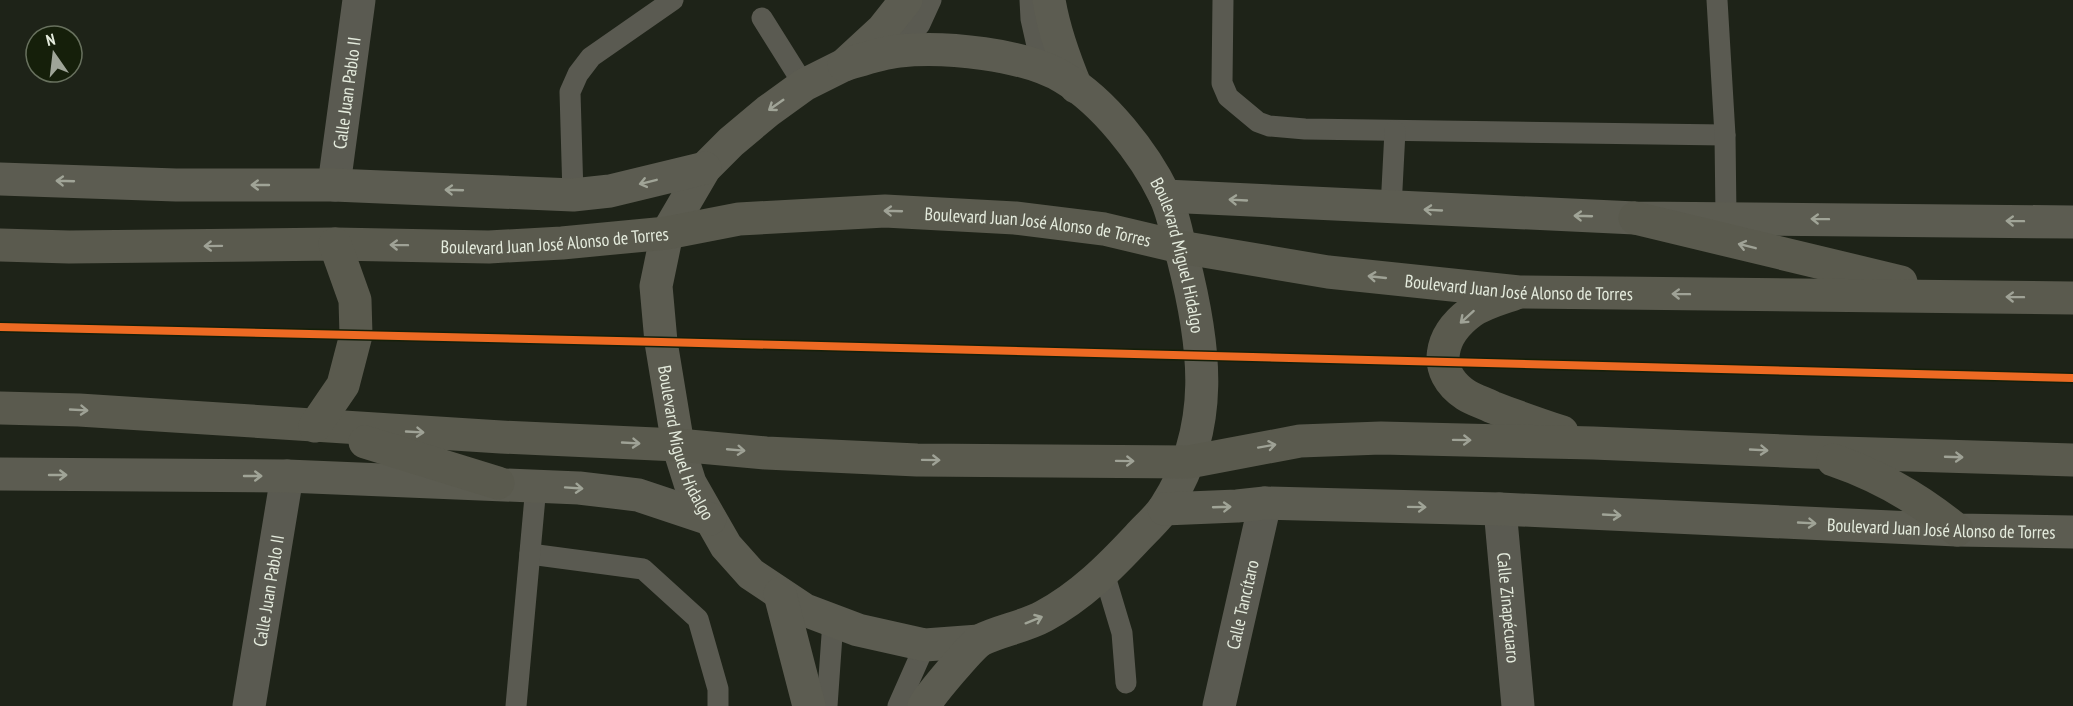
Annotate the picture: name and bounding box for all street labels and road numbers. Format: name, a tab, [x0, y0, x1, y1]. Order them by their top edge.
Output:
street label: Calle Juan Pablo II	[328, 35, 365, 150]
street label: Boulevard Miguel Hidalgo	[1146, 173, 1210, 335]
street label: Boulevard Juan José Alonso de Torres	[924, 202, 1153, 251]
street label: Boulevard Juan José Alonso de Torres	[441, 221, 670, 259]
street label: Boulevard Juan José Alonso de Torres	[1404, 269, 1633, 305]
street label: Boulevard Miguel Hidalgo	[654, 363, 720, 524]
street label: Boulevard Juan José Alonso de Torres	[1827, 513, 2056, 543]
street label: Calle Juan Pablo II	[248, 533, 289, 648]
street label: Calle Zinapécuaro	[1493, 551, 1526, 664]
street label: Calle Tancítaro	[1221, 557, 1263, 652]

